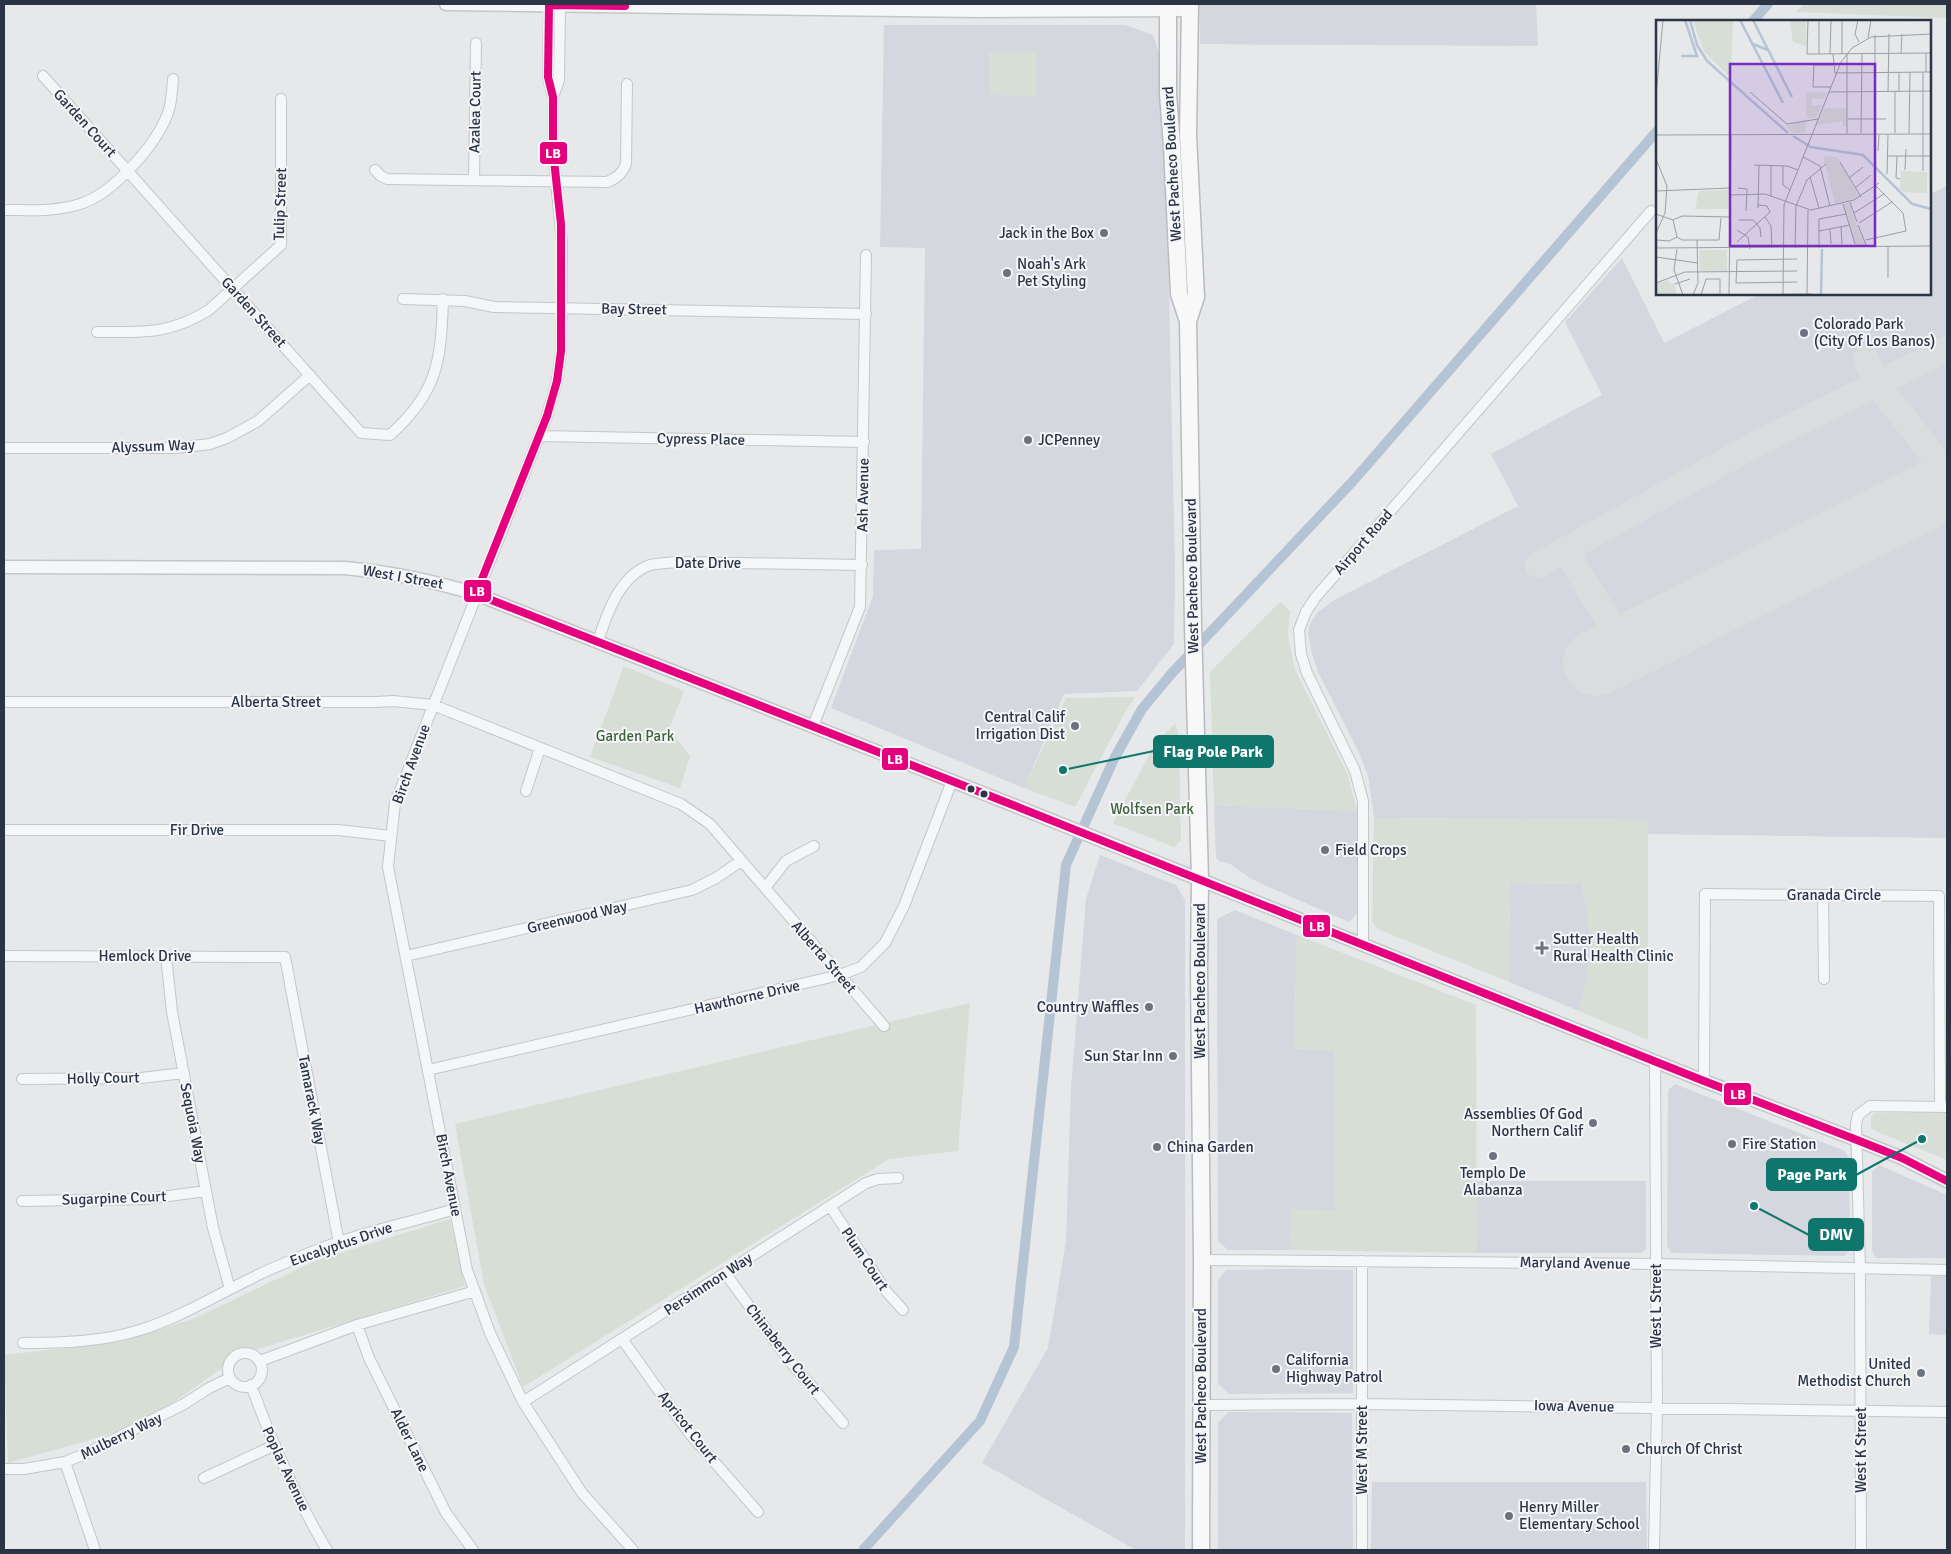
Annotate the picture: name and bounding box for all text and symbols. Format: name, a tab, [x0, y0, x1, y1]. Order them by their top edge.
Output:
inset map	[1656, 20, 1931, 295]
street label: Azalea Court	[465, 71, 485, 153]
street label: Garden Court	[50, 85, 120, 161]
street label: West Pacheco Boulevard	[1159, 86, 1185, 242]
line badge: LB	[539, 141, 568, 165]
text: LB	[545, 145, 561, 162]
street label: Tulip Street	[270, 167, 290, 241]
place label: Jack in the Box	[999, 224, 1094, 242]
marker: Jack in the Box	[1098, 227, 1110, 239]
place label: Noah's Ark Pet Styling	[1017, 255, 1086, 290]
marker: Noah's Ark Pet Styling	[1001, 267, 1013, 279]
street label: Garden Street	[218, 273, 290, 351]
street label: Bay Street	[601, 299, 667, 319]
place label: Colorado Park (City Of Los Banos)	[1814, 315, 1935, 350]
marker: Colorado Park (City Of Los Banos)	[1798, 327, 1810, 339]
street label: Cypress Place	[657, 429, 745, 449]
place label: JCPenney	[1038, 431, 1100, 449]
marker: JCPenney	[1022, 434, 1034, 446]
street label: Alyssum Way	[111, 436, 195, 456]
street label: Ash Avenue	[853, 458, 873, 532]
street label: West Pacheco Boulevard	[1182, 498, 1202, 654]
street label: Airport Road	[1330, 505, 1396, 578]
street label: Date Drive	[675, 554, 741, 572]
street label: West I Street	[361, 561, 445, 593]
line badge: LB	[463, 579, 492, 603]
text: LB	[469, 583, 485, 600]
street label: Alberta Street	[231, 693, 321, 711]
place label: Central Calif Irrigation Dist	[976, 708, 1066, 743]
marker: Central Calif Irrigation Dist	[1069, 720, 1081, 732]
street label: Birch Avenue	[388, 722, 434, 806]
park label: Garden Park	[596, 727, 675, 745]
callout: Flag Pole Park	[1154, 736, 1273, 767]
text: Flag Pole Park	[1163, 742, 1263, 762]
line badge: LB	[881, 747, 909, 771]
text: LB	[887, 751, 903, 768]
unlabelled marker	[966, 784, 976, 794]
unlabelled marker	[979, 789, 989, 799]
park label: Wolfsen Park	[1110, 800, 1194, 818]
street label: Fir Drive	[170, 821, 224, 839]
place label: Field Crops	[1335, 841, 1407, 859]
marker: Field Crops	[1319, 844, 1331, 856]
street label: Granada Circle	[1787, 886, 1881, 904]
street label: Greenwood Way	[525, 897, 629, 937]
street label: West Pacheco Boulevard	[1191, 903, 1209, 1059]
line badge: LB	[1302, 914, 1331, 938]
street label: Alberta Street	[788, 917, 860, 997]
text: LB	[1309, 918, 1325, 935]
place label: Sutter Health Rural Health Clinic	[1553, 930, 1673, 965]
marker: Sutter Health Rural Health Clinic	[1535, 941, 1549, 955]
street label: Hemlock Drive	[98, 947, 192, 965]
street label: Hawthorne Drive	[692, 976, 802, 1018]
place label: Country Waffles	[1037, 998, 1139, 1016]
marker: Country Waffles	[1143, 1001, 1155, 1013]
place label: Sun Star Inn	[1084, 1047, 1163, 1065]
marker: Sun Star Inn	[1167, 1050, 1179, 1062]
street label: Tamarack Way	[294, 1054, 330, 1146]
street label: Holly Court	[66, 1068, 140, 1088]
street label: Sequoia Way	[176, 1081, 210, 1165]
line badge: LB	[1723, 1082, 1752, 1106]
text: LB	[1730, 1086, 1746, 1103]
place label: Assemblies Of God Northern Calif	[1464, 1105, 1584, 1140]
marker: Assemblies Of God Northern Calif	[1587, 1117, 1599, 1129]
street label: Birch Avenue	[432, 1132, 466, 1218]
place label: Fire Station	[1742, 1135, 1816, 1153]
place label: China Garden	[1167, 1138, 1254, 1156]
marker: Fire Station	[1726, 1138, 1738, 1150]
marker: China Garden	[1151, 1141, 1163, 1153]
marker: Templo De Alabanza	[1487, 1150, 1499, 1162]
callout: Page Park	[1767, 1159, 1856, 1190]
place label: Templo De Alabanza	[1460, 1164, 1526, 1199]
text: Page Park	[1777, 1165, 1847, 1185]
street label: Sugarpine Court	[61, 1187, 167, 1209]
street label: Eucalyptus Drive	[287, 1218, 395, 1270]
callout: DMV	[1809, 1219, 1863, 1250]
street label: Plum Court	[837, 1224, 893, 1294]
text: DMV	[1819, 1225, 1853, 1245]
street label: Persimmon Way	[660, 1249, 756, 1319]
street label: Maryland Avenue	[1519, 1253, 1631, 1273]
street label: West L Street	[1647, 1264, 1665, 1348]
street label: Chinaberry Court	[742, 1300, 824, 1398]
street label: West Pacheco Boulevard	[1192, 1308, 1210, 1464]
place label: California Highway Patrol	[1286, 1351, 1383, 1386]
place label: United Methodist Church	[1797, 1355, 1911, 1390]
marker: California Highway Patrol	[1270, 1363, 1282, 1375]
marker: United Methodist Church	[1915, 1367, 1927, 1379]
street label: Apricot Court	[654, 1387, 722, 1467]
street label: Iowa Avenue	[1534, 1396, 1614, 1416]
street label: Alder Lane	[387, 1405, 433, 1475]
street label: West M Street	[1353, 1405, 1371, 1495]
street label: West K Street	[1852, 1407, 1870, 1493]
street label: Mulberry Way	[77, 1409, 165, 1463]
street label: Poplar Avenue	[258, 1424, 314, 1514]
place label: Church Of Christ	[1636, 1440, 1742, 1458]
marker: Church Of Christ	[1620, 1443, 1632, 1455]
place label: Henry Miller Elementary School	[1519, 1498, 1640, 1533]
marker: Henry Miller Elementary School	[1503, 1510, 1515, 1522]

